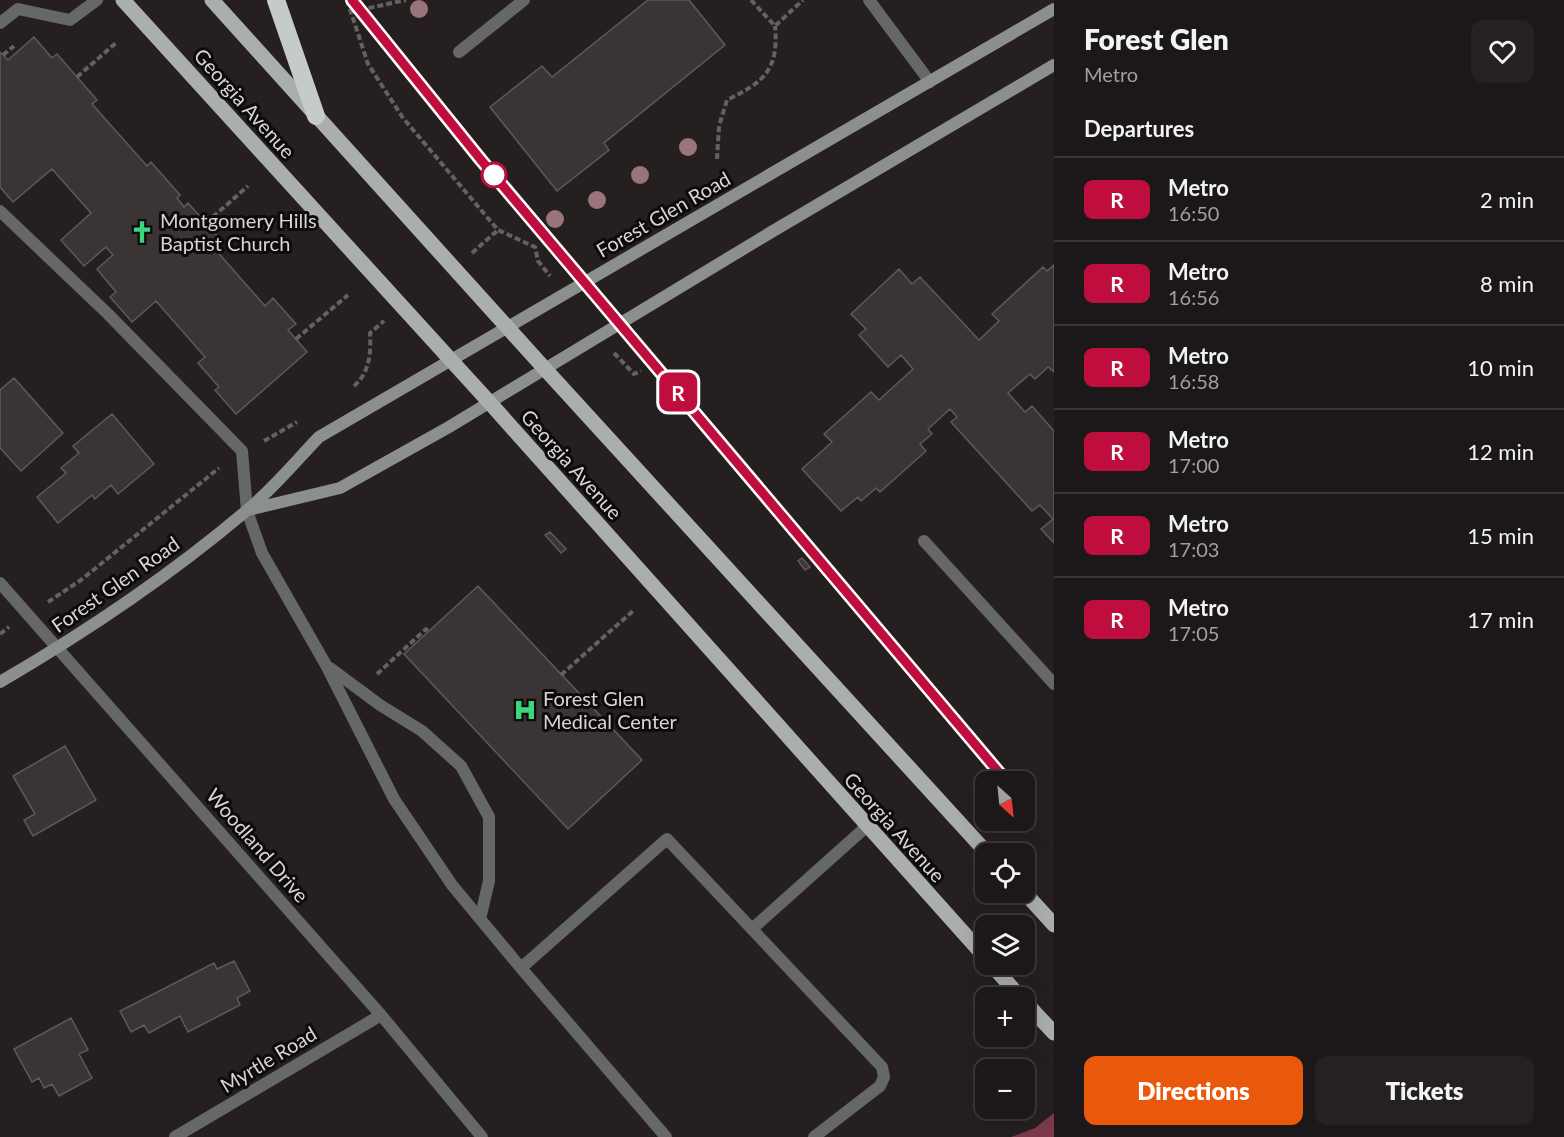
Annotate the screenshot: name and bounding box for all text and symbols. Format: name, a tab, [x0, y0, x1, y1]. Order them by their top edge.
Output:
button: heart	[1471, 20, 1534, 83]
text: Forest Glen	[1084, 22, 1229, 56]
street label: Georgia Avenue	[189, 43, 301, 163]
text: Metro	[1084, 62, 1138, 86]
text: Departures	[1084, 115, 1194, 142]
unlabelled marker	[481, 162, 507, 188]
street label: Forest Glen Road	[592, 166, 734, 262]
text: Metro	[1168, 174, 1229, 201]
text: 2 min	[1480, 186, 1534, 213]
text: R	[1110, 187, 1124, 212]
text: 16:50	[1168, 201, 1219, 225]
place label: Montgomery Hills Baptist Church	[160, 208, 317, 255]
church icon: Montgomery Hills Baptist Church	[129, 219, 155, 245]
text: Metro	[1168, 258, 1229, 285]
text: 8 min	[1480, 270, 1534, 297]
text: R	[1110, 271, 1124, 296]
text: 16:56	[1168, 285, 1219, 309]
text: Metro	[1168, 342, 1229, 369]
text: 10 min	[1467, 354, 1534, 381]
text: R	[1110, 355, 1124, 380]
text: 16:58	[1168, 369, 1219, 393]
line badge: R	[658, 372, 698, 412]
text: R	[671, 380, 685, 405]
street label: Georgia Avenue	[516, 404, 628, 524]
text: Metro	[1168, 426, 1229, 453]
text: 12 min	[1467, 438, 1534, 465]
text: R	[1110, 439, 1124, 464]
text: 17:00	[1168, 453, 1219, 477]
text: Metro	[1168, 510, 1229, 537]
text: 15 min	[1467, 522, 1534, 549]
text: R	[1110, 523, 1124, 548]
street label: Forest Glen Road	[46, 531, 184, 637]
text: 17:03	[1168, 537, 1219, 561]
text: Metro	[1168, 594, 1229, 621]
text: 17 min	[1467, 606, 1534, 633]
text: R	[1110, 607, 1124, 632]
text: 17:05	[1168, 621, 1219, 645]
place label: Forest Glen Medical Center	[543, 686, 678, 733]
hospital icon: Forest Glen Medical Center	[512, 697, 538, 723]
street label: Georgia Avenue	[839, 767, 951, 887]
north arrow	[975, 771, 1035, 831]
map controls	[975, 771, 1035, 1119]
street label: Woodland Drive	[202, 783, 314, 907]
button: locate	[975, 843, 1035, 903]
button: layers	[975, 915, 1035, 975]
button: +	[975, 987, 1035, 1047]
street label: Myrtle Road	[216, 1021, 320, 1097]
button: Directions	[1084, 1056, 1303, 1125]
button: Tickets	[1315, 1056, 1534, 1125]
button: −	[975, 1059, 1035, 1119]

